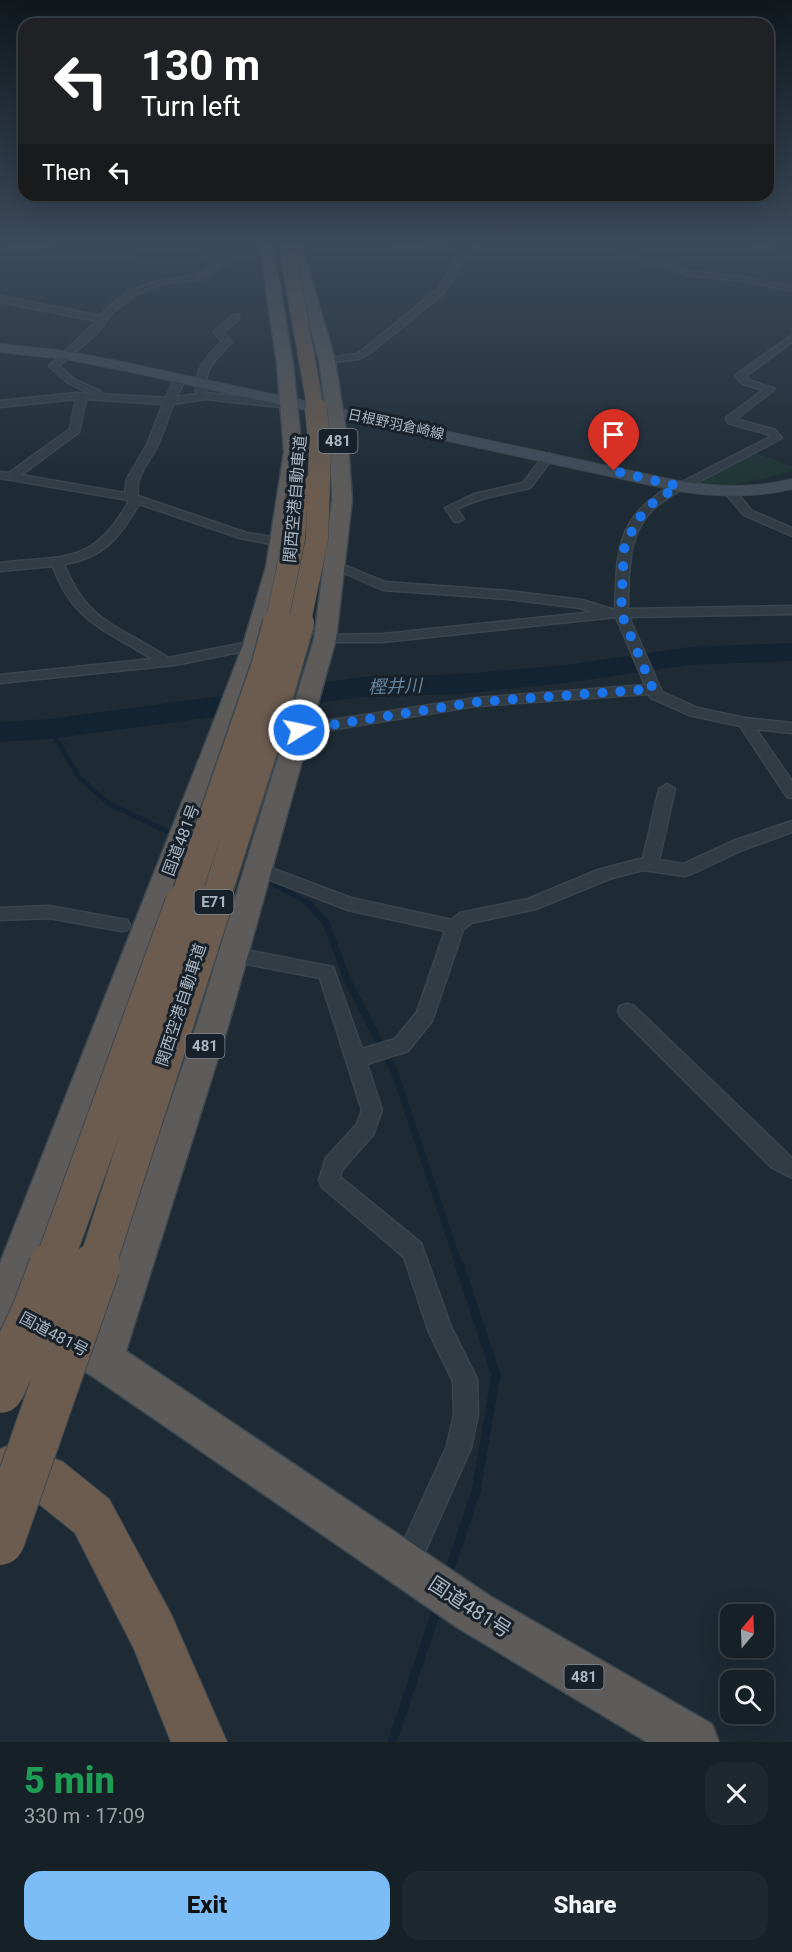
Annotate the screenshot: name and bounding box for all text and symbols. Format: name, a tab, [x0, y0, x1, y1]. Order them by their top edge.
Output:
text: 130 m	[141, 41, 260, 90]
icon: left	[42, 42, 120, 120]
text: Turn left	[141, 91, 241, 123]
icon: left	[103, 156, 136, 189]
text: Then	[42, 160, 91, 185]
street label: 日根野羽倉崎線	[346, 406, 446, 442]
pin	[588, 409, 639, 471]
icon: arrive	[597, 418, 630, 451]
road number: 481	[318, 429, 358, 453]
street label: 関西空港自動車道	[280, 434, 310, 564]
water label: 樫井川	[368, 674, 424, 697]
position arrow	[267, 698, 331, 762]
street label: 国道481号	[159, 802, 203, 878]
road number: E71	[194, 890, 234, 914]
street label: 関西空港自動車道	[152, 941, 210, 1069]
road number: 481	[186, 1034, 224, 1058]
street label: 国道481号	[16, 1308, 92, 1360]
street label: 国道481号	[424, 1571, 516, 1643]
north arrow	[720, 1604, 774, 1658]
map controls	[720, 1604, 774, 1724]
road number: 481	[564, 1665, 604, 1689]
button: search	[720, 1670, 774, 1724]
text: 5 min	[24, 1760, 115, 1802]
button: close	[705, 1762, 768, 1825]
text: 330 m · 17:09	[24, 1804, 145, 1828]
button: Exit	[24, 1871, 390, 1940]
button: Share	[402, 1871, 768, 1940]

